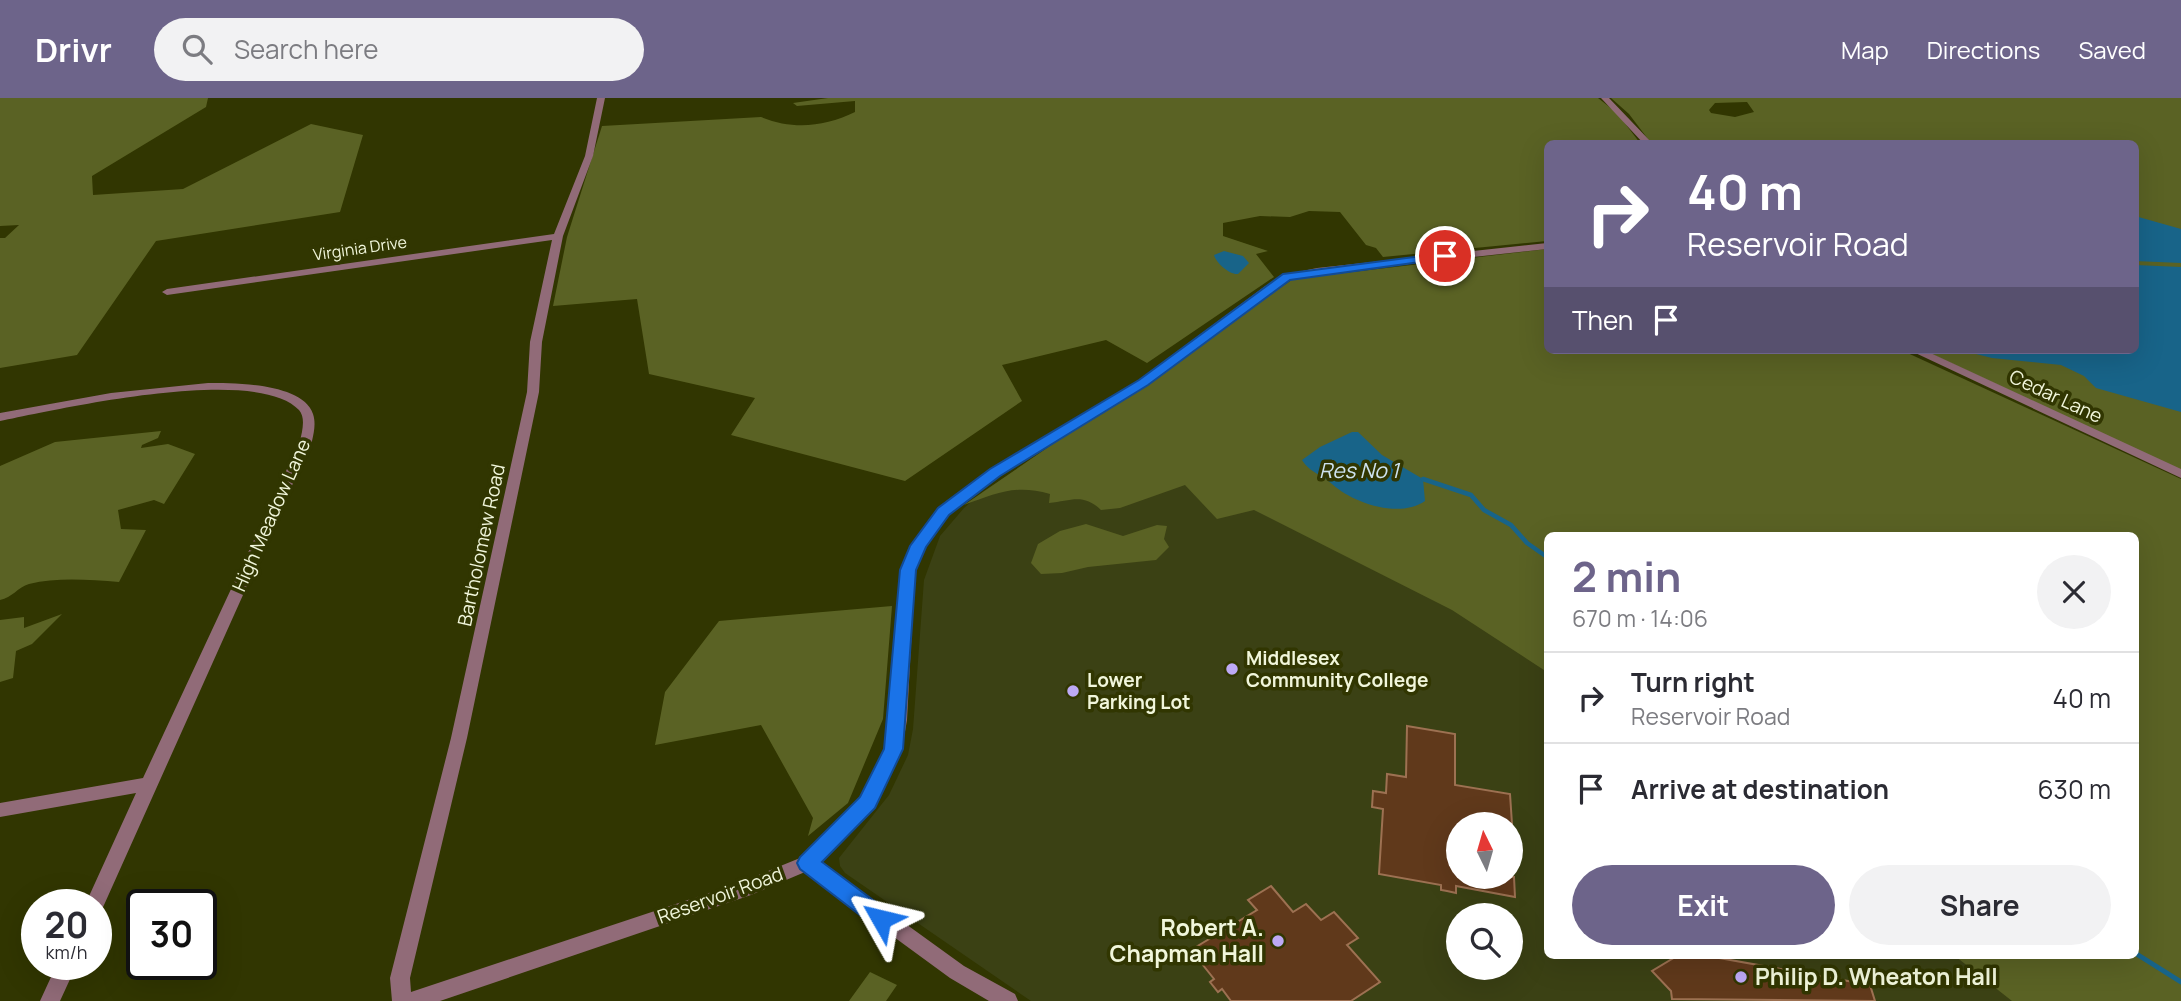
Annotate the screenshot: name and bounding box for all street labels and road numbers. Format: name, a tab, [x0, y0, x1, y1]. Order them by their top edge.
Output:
street label: Virginia Drive	[312, 231, 408, 265]
street label: Cedar Lane	[2005, 363, 2107, 429]
street label: High Meadow Lane	[226, 435, 316, 595]
street label: Bartholomew Road	[451, 462, 511, 628]
street label: Reservoir Road	[654, 860, 786, 930]

